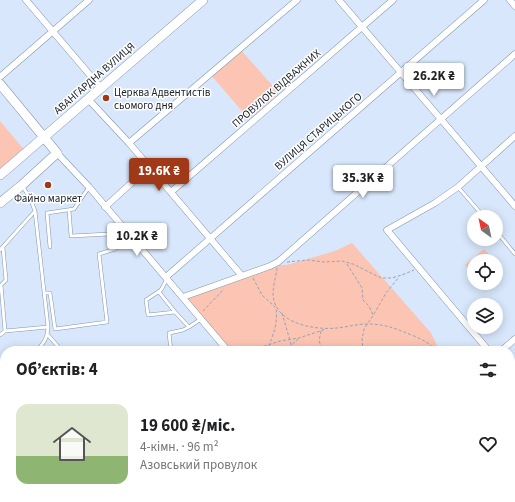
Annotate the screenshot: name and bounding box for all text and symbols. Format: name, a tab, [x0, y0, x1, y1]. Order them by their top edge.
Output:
street label: АВАНГАРДНА ВУЛИЦЯ	[51, 39, 138, 118]
street label: ПРОВУЛОК ВІДВАЖНИХ	[229, 45, 324, 131]
pin: 26.2K ₴	[397, 63, 471, 97]
text: 26.2K ₴	[413, 67, 455, 85]
place label: Церква Адвентистів сьомого дня	[114, 85, 211, 113]
street label: ВУЛИЦЯ СТАРИЦЬКОГО	[271, 89, 365, 174]
marker: Церква Адвентистів сьомого дня	[101, 93, 111, 103]
pin: 19.6K ₴	[122, 158, 196, 192]
text: 19.6K ₴	[138, 162, 180, 180]
pin: 35.3K ₴	[326, 165, 400, 199]
text: 35.3K ₴	[342, 169, 384, 187]
marker: Файно маркет	[43, 180, 53, 190]
place label: Файно маркет	[14, 191, 82, 206]
north arrow	[467, 210, 503, 246]
map controls	[467, 210, 503, 334]
pin: 10.2K ₴	[100, 223, 174, 257]
text: 10.2K ₴	[116, 227, 158, 245]
button: locate	[467, 254, 503, 290]
button: layers	[467, 298, 503, 334]
text: Об’єктів: 4	[16, 358, 98, 382]
icon: filters	[477, 359, 499, 381]
text: 19 600 ₴/міс.	[140, 414, 235, 438]
icon: home	[48, 420, 96, 468]
icon: heart	[477, 433, 499, 455]
text: 4-кімн. · 96 m²	[140, 438, 218, 456]
text: Азовський провулок	[140, 456, 257, 474]

